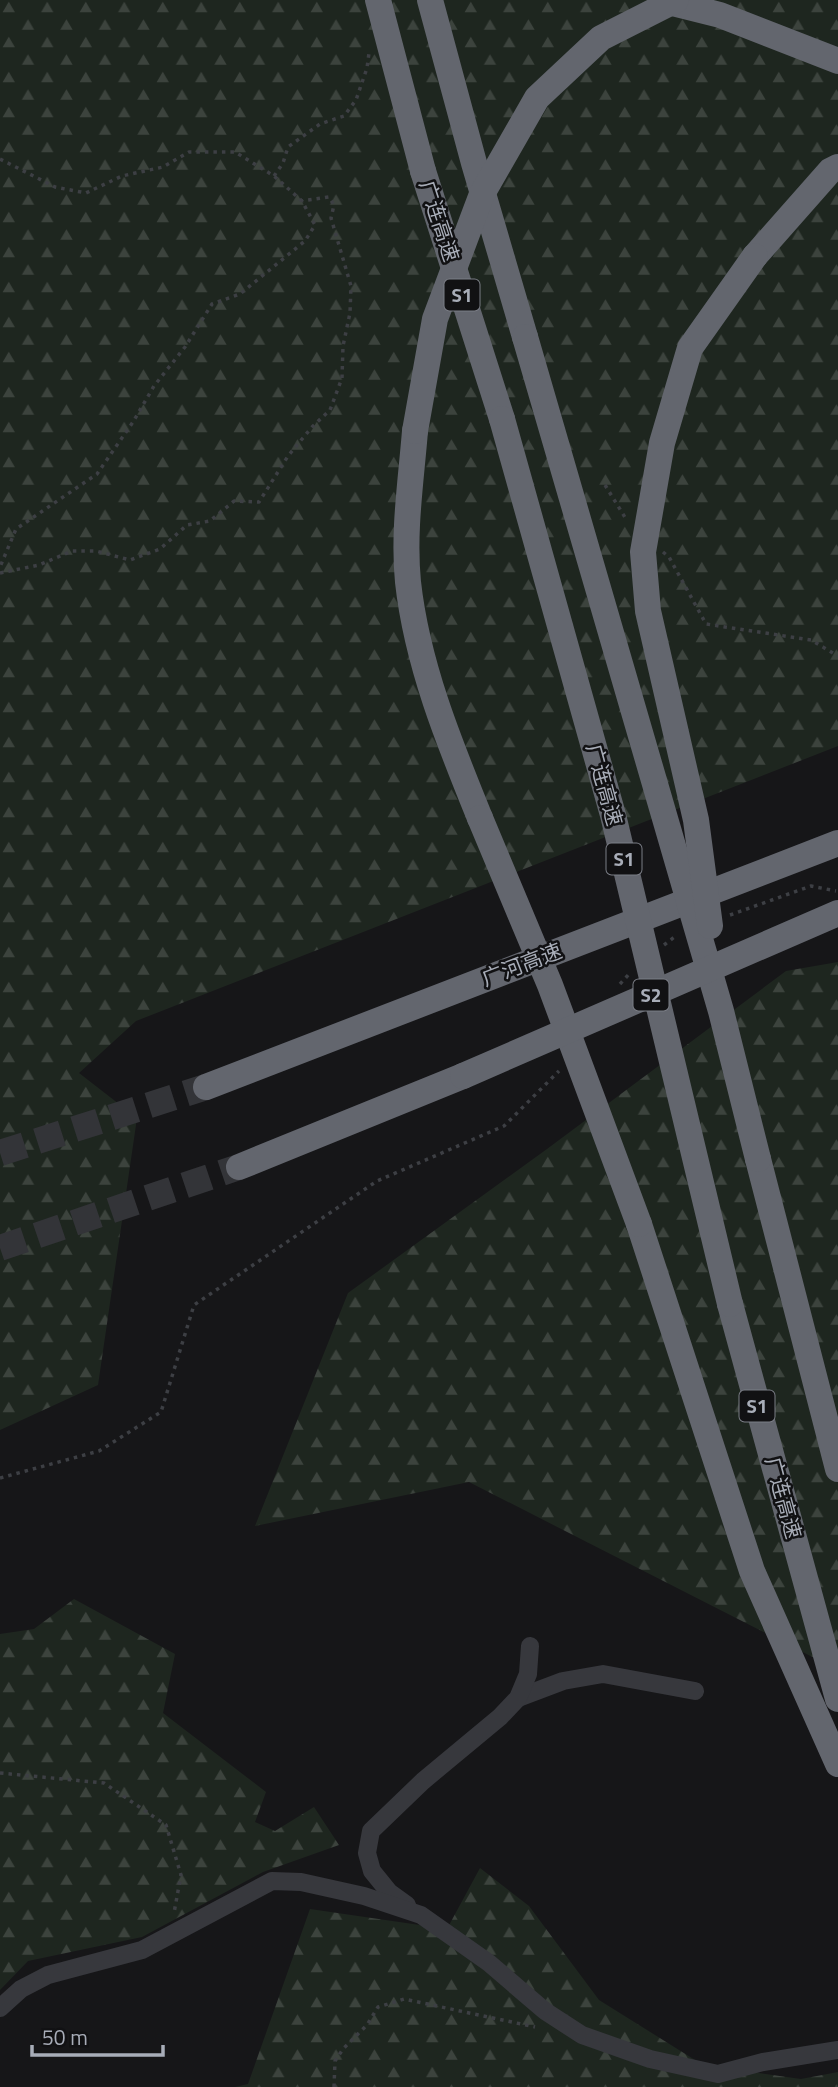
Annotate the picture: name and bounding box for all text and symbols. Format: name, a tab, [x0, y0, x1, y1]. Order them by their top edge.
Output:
street label: 广连高速	[412, 176, 468, 266]
road number: S1	[444, 280, 480, 310]
street label: 广连高速	[579, 740, 631, 829]
road number: S1	[606, 844, 642, 874]
street label: 广河高速	[477, 934, 567, 994]
road number: S2	[634, 979, 668, 1010]
road number: S1	[740, 1390, 774, 1422]
street label: 广连高速	[758, 1453, 810, 1542]
scale bar	[32, 2014, 163, 2058]
text: 50 m	[42, 2021, 88, 2053]

